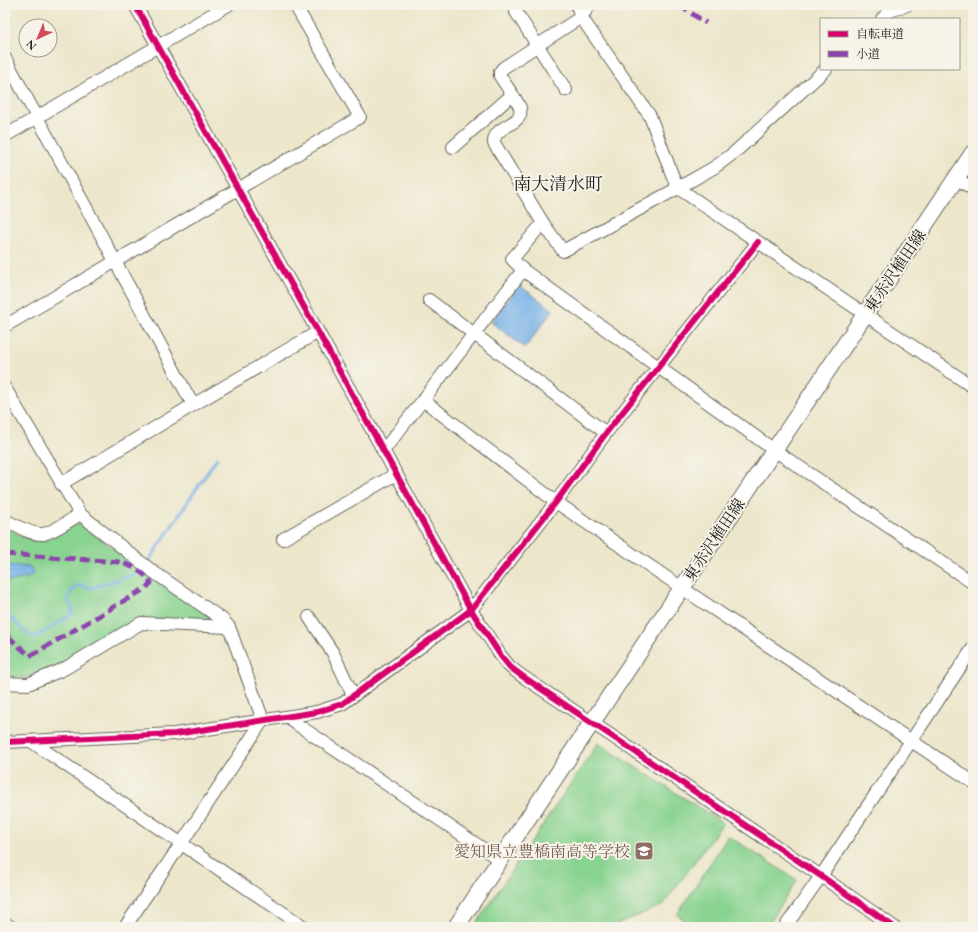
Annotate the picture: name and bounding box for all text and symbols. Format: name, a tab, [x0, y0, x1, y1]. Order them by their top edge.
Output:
north arrow	[18, 18, 58, 58]
legend	[820, 18, 960, 70]
text: 自転車道	[856, 26, 904, 42]
text: N	[23, 37, 39, 53]
text: 小道	[856, 46, 880, 62]
district label: 南大清水町	[513, 172, 603, 195]
street label: 東赤沢植田線	[859, 225, 931, 317]
street label: 東赤沢植田線	[678, 494, 750, 586]
school or university icon: 愛知県立豊橋南高等学校	[633, 840, 655, 862]
place label: 愛知県立豊橋南高等学校	[454, 841, 630, 862]

